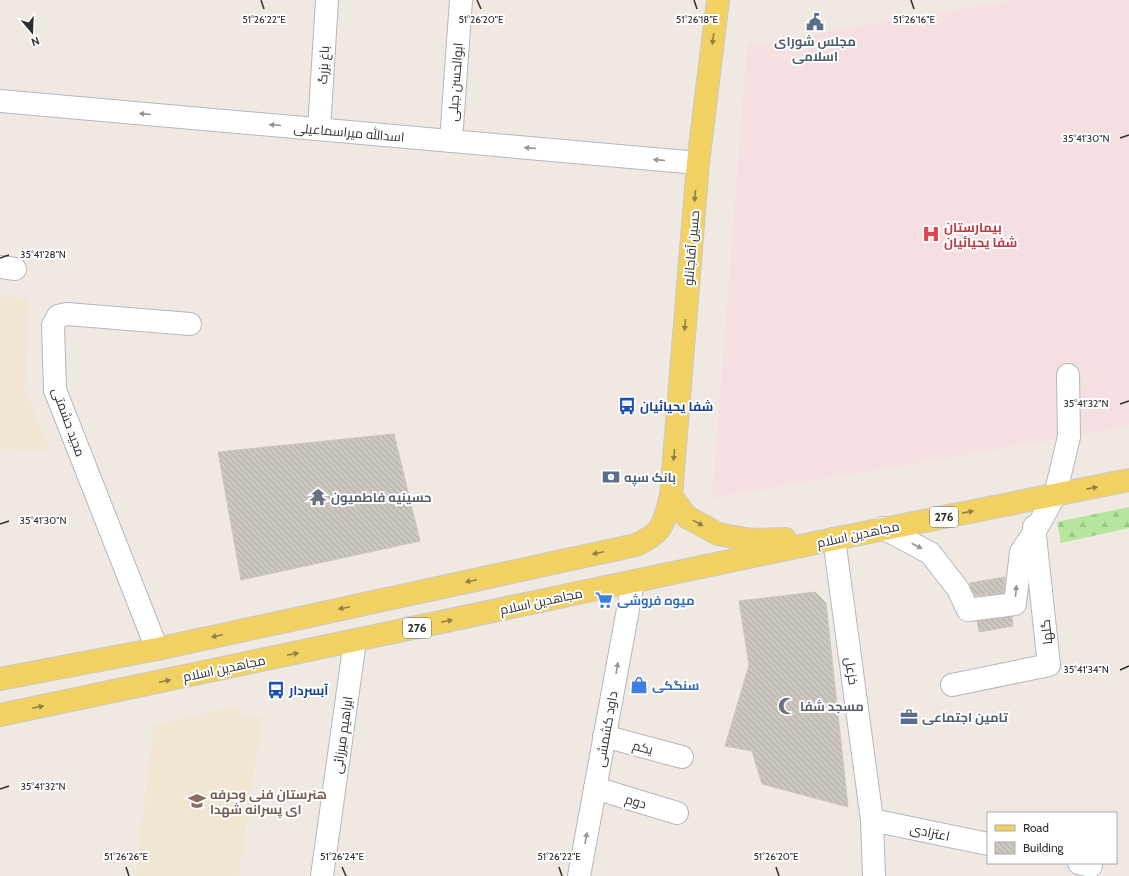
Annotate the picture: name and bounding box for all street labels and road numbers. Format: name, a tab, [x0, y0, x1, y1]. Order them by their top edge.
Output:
street label: ابوالحسن جبلی	[444, 42, 466, 122]
street label: باغ بزرگ	[314, 45, 333, 85]
street label: اسدالله میراسماعیلی	[293, 119, 405, 145]
street label: حسین آقاجانلو	[680, 210, 702, 286]
street label: مجید حشمتی	[49, 385, 89, 459]
road number: 276	[930, 507, 958, 527]
street label: مجاهدین اسلام	[815, 517, 901, 553]
street label: مجاهدین اسلام	[498, 584, 584, 620]
road number: 276	[403, 618, 431, 638]
street label: گلها	[1037, 619, 1055, 645]
street label: مجاهدین اسلام	[181, 651, 267, 687]
street label: خزعل	[842, 656, 862, 686]
street label: داود کشمشی	[591, 690, 621, 768]
street label: ابراهیم میرزائی	[329, 695, 357, 775]
street label: یکم	[630, 737, 656, 759]
street label: دوم	[623, 790, 649, 814]
street label: اعتزادی	[909, 820, 951, 844]

